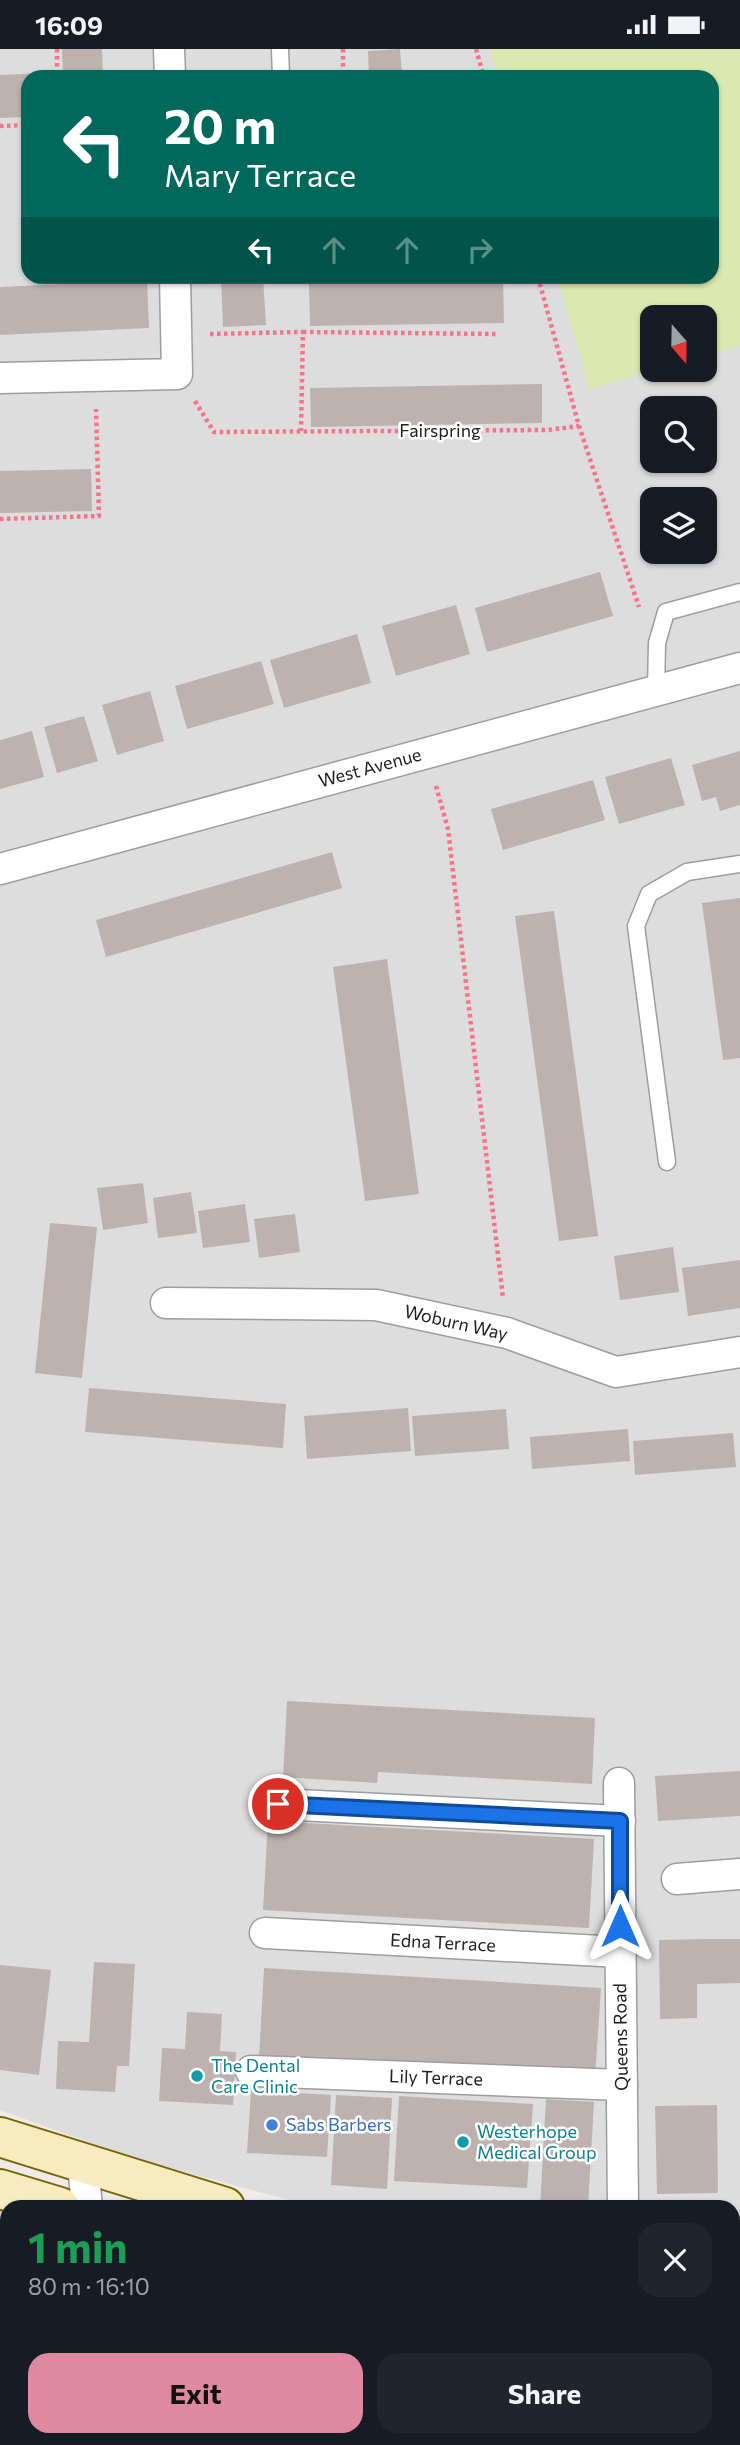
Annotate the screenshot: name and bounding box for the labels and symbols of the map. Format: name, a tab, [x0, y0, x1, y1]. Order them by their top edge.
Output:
north arrow	[640, 305, 718, 381]
street label: Fairspring	[399, 419, 481, 441]
street label: West Avenue	[316, 743, 424, 791]
street label: Woburn Way	[402, 1299, 510, 1345]
pin	[248, 1774, 308, 1834]
position arrow	[583, 1889, 657, 1963]
street label: Edna Terrace	[390, 1928, 497, 1956]
street label: Queens Road	[608, 1983, 632, 2091]
place label: The Dental Care Clinic	[211, 2054, 300, 2097]
street label: Lily Terrace	[389, 2064, 483, 2090]
marker: The Dental Care Clinic	[189, 2068, 205, 2084]
place label: Sabs Barbers	[286, 2113, 392, 2135]
marker: Sabs Barbers	[264, 2117, 280, 2133]
place label: Westerhope Medical Group	[477, 2120, 597, 2163]
marker: Westerhope Medical Group	[455, 2134, 471, 2150]

